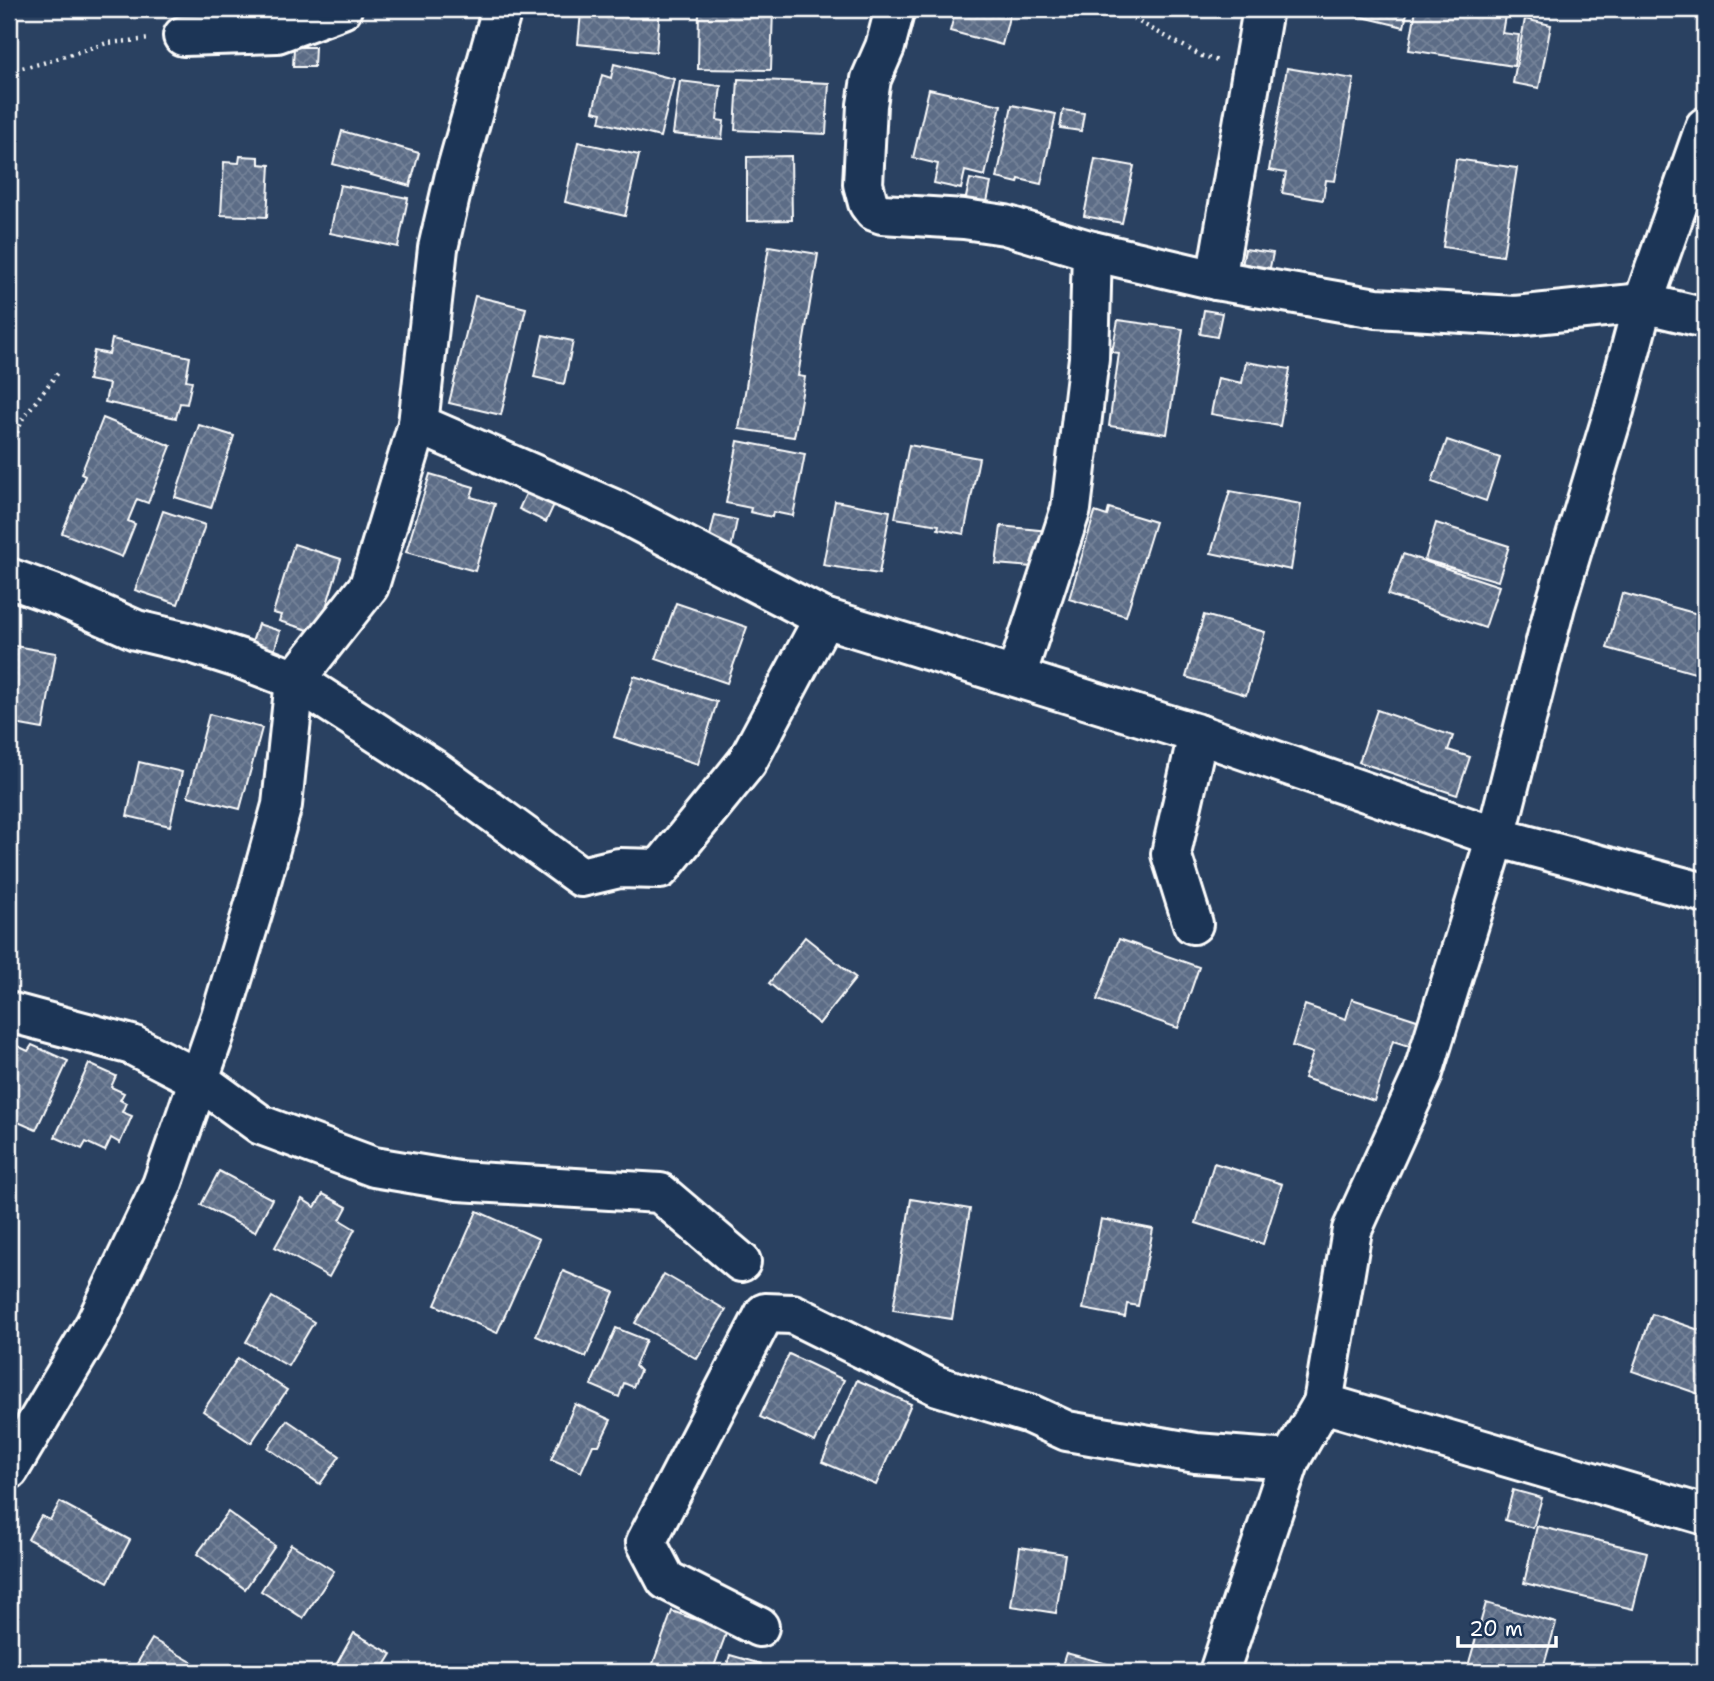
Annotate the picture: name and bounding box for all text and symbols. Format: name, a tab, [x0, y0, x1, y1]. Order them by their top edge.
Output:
scale bar	[1458, 1604, 1556, 1648]
text: 20 m	[1469, 1615, 1523, 1643]

